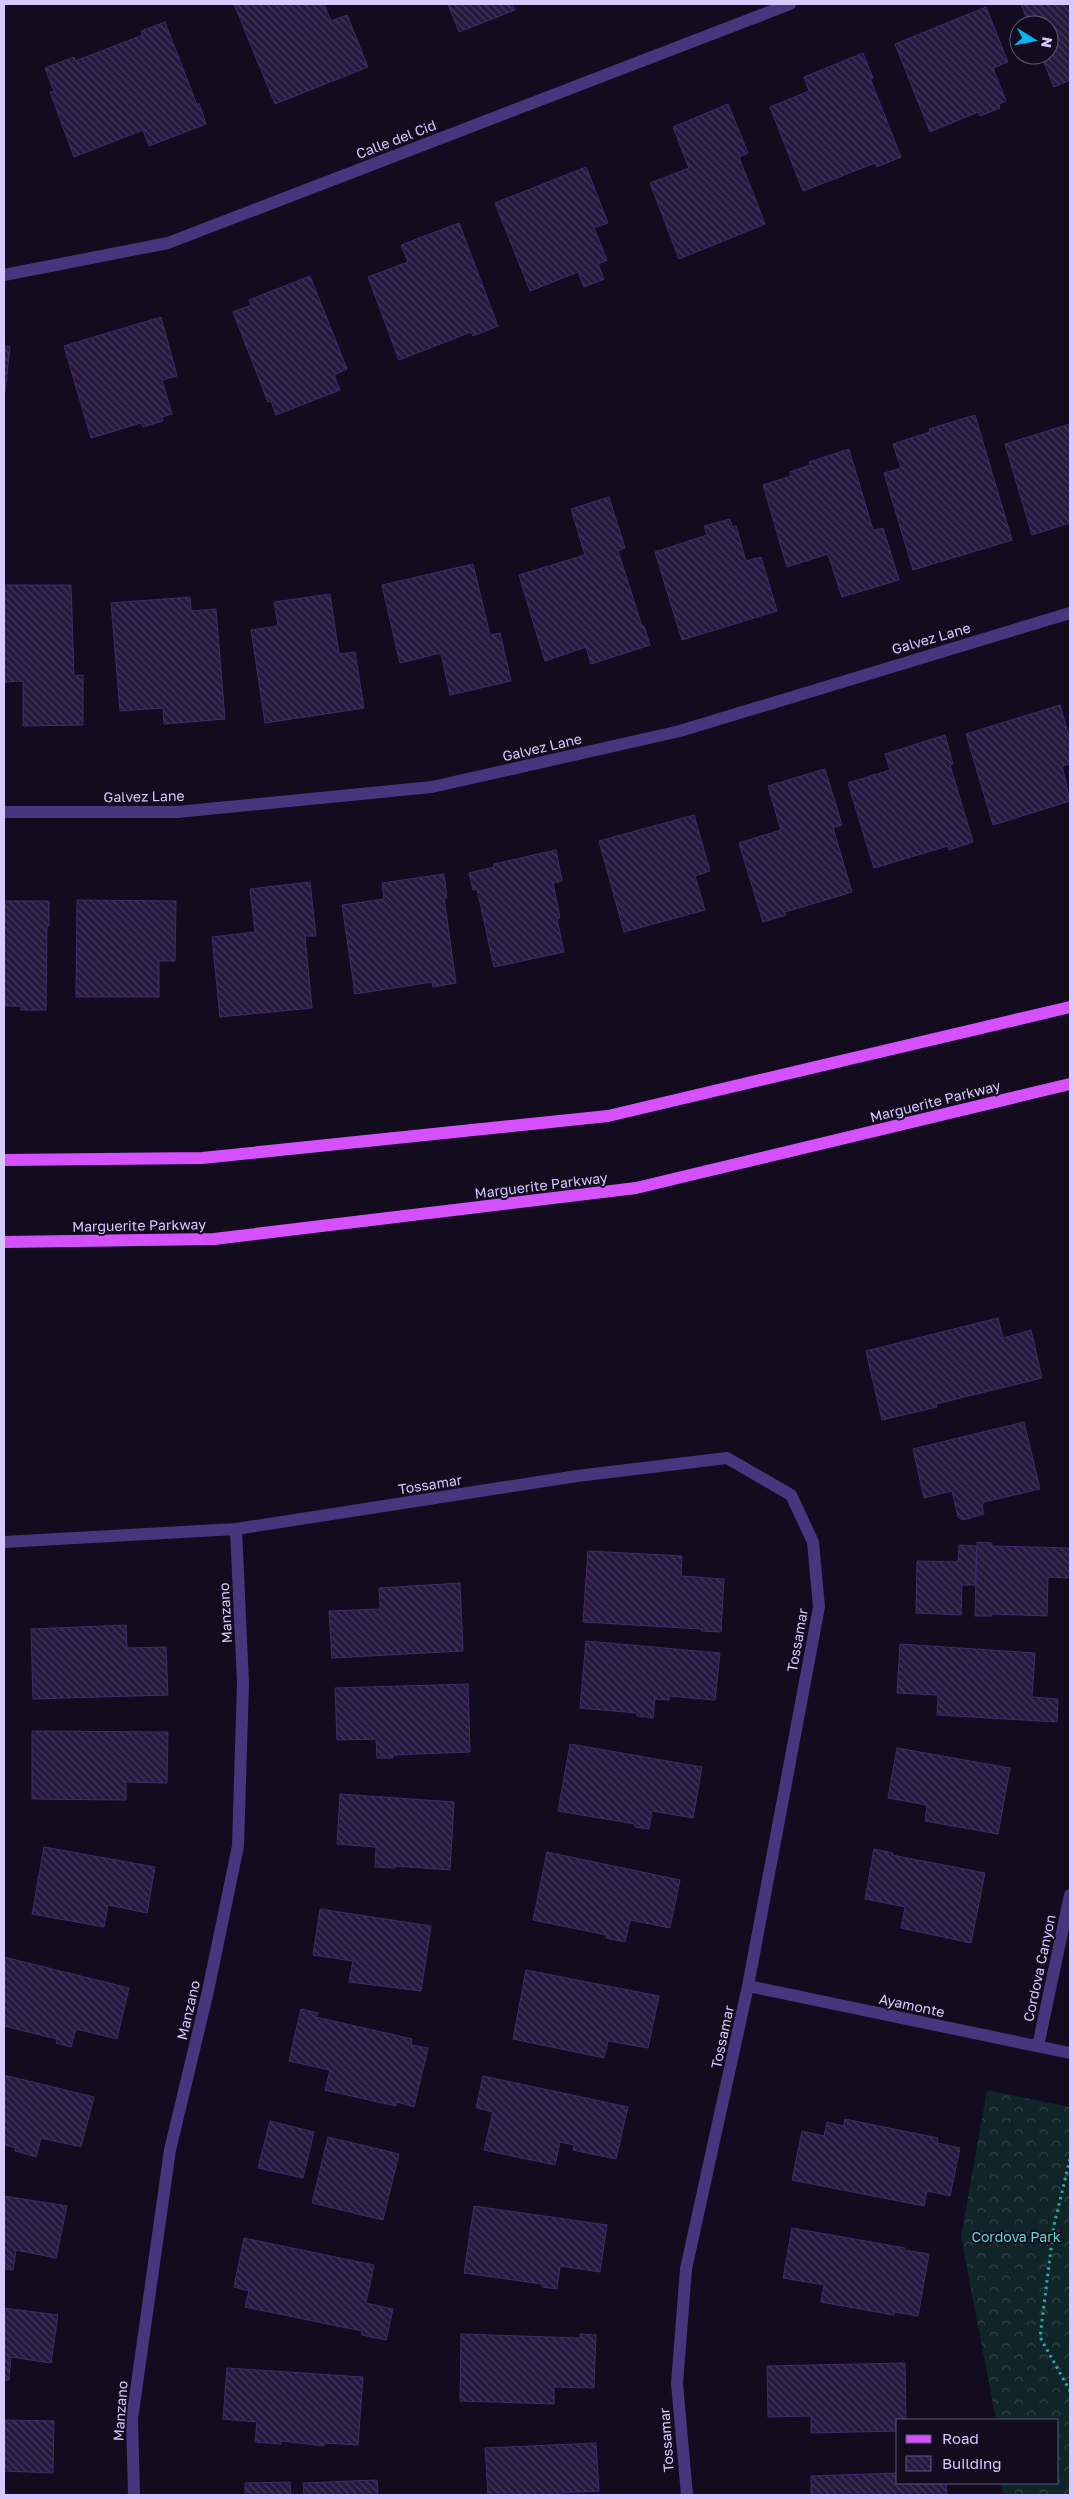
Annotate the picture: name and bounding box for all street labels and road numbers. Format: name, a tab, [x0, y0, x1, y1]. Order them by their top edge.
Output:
street label: Calle del Cid	[354, 116, 438, 162]
street label: Galvez Lane	[890, 619, 972, 657]
street label: Galvez Lane	[501, 730, 583, 764]
street label: Galvez Lane	[103, 787, 185, 805]
street label: Marguerite Parkway	[868, 1077, 1002, 1125]
street label: Marguerite Parkway	[474, 1168, 609, 1202]
street label: Marguerite Parkway	[72, 1215, 206, 1235]
street label: Tossamar	[397, 1470, 464, 1497]
street label: Manzano	[215, 1582, 235, 1644]
street label: Tossamar	[783, 1606, 811, 1673]
street label: Cordova Canyon	[1019, 1913, 1059, 2023]
street label: Manzano	[173, 1979, 203, 2041]
street label: Ayamonte	[878, 1990, 946, 2020]
street label: Tossamar	[707, 2003, 737, 2070]
street label: Manzano	[109, 2380, 131, 2442]
street label: Tossamar	[655, 2407, 677, 2473]

